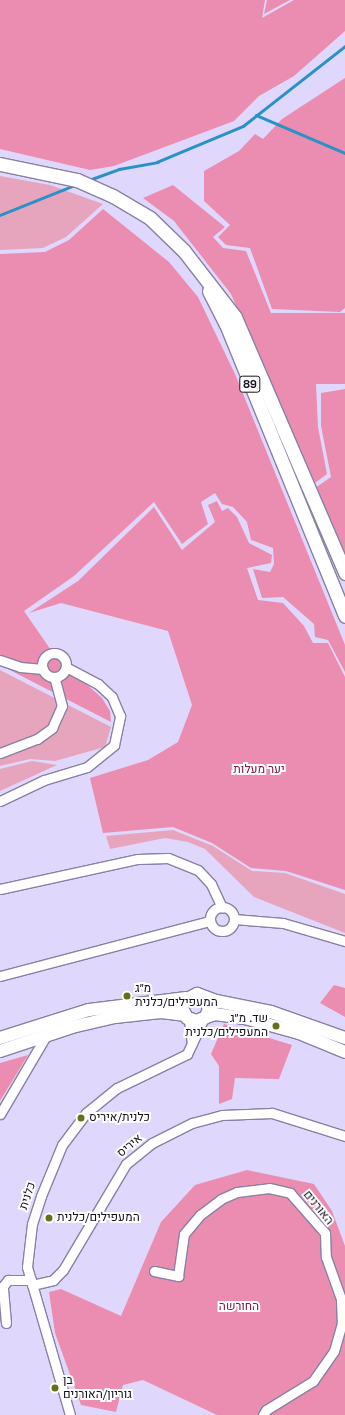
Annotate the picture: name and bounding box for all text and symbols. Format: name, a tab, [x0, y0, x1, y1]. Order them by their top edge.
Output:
road number: 89	[239, 375, 261, 393]
park label: יער מעלות	[233, 763, 285, 777]
place label: מ״ג המעפילים/כלנית	[135, 982, 218, 1010]
marker: מ״ג המעפילים/כלנית	[122, 991, 132, 1001]
place label: שד. מ״ג המעפילים/כלנית	[185, 1012, 268, 1040]
marker: שד. מ״ג המעפילים/כלנית	[271, 1021, 281, 1031]
place label: כלנית/איריס	[89, 1111, 150, 1125]
marker: כלנית/איריס	[76, 1113, 86, 1123]
street label: איריס	[114, 1131, 146, 1161]
street label: כלנית	[17, 1180, 39, 1212]
street label: האורנים	[300, 1188, 336, 1228]
place label: המעפילים/כלנית	[57, 1211, 140, 1225]
marker: המעפילים/כלנית	[44, 1213, 54, 1223]
park label: החורשה	[219, 1300, 259, 1314]
place label: בן גוריון/האורנים	[63, 1374, 132, 1402]
marker: בן גוריון/האורנים	[50, 1383, 60, 1393]

